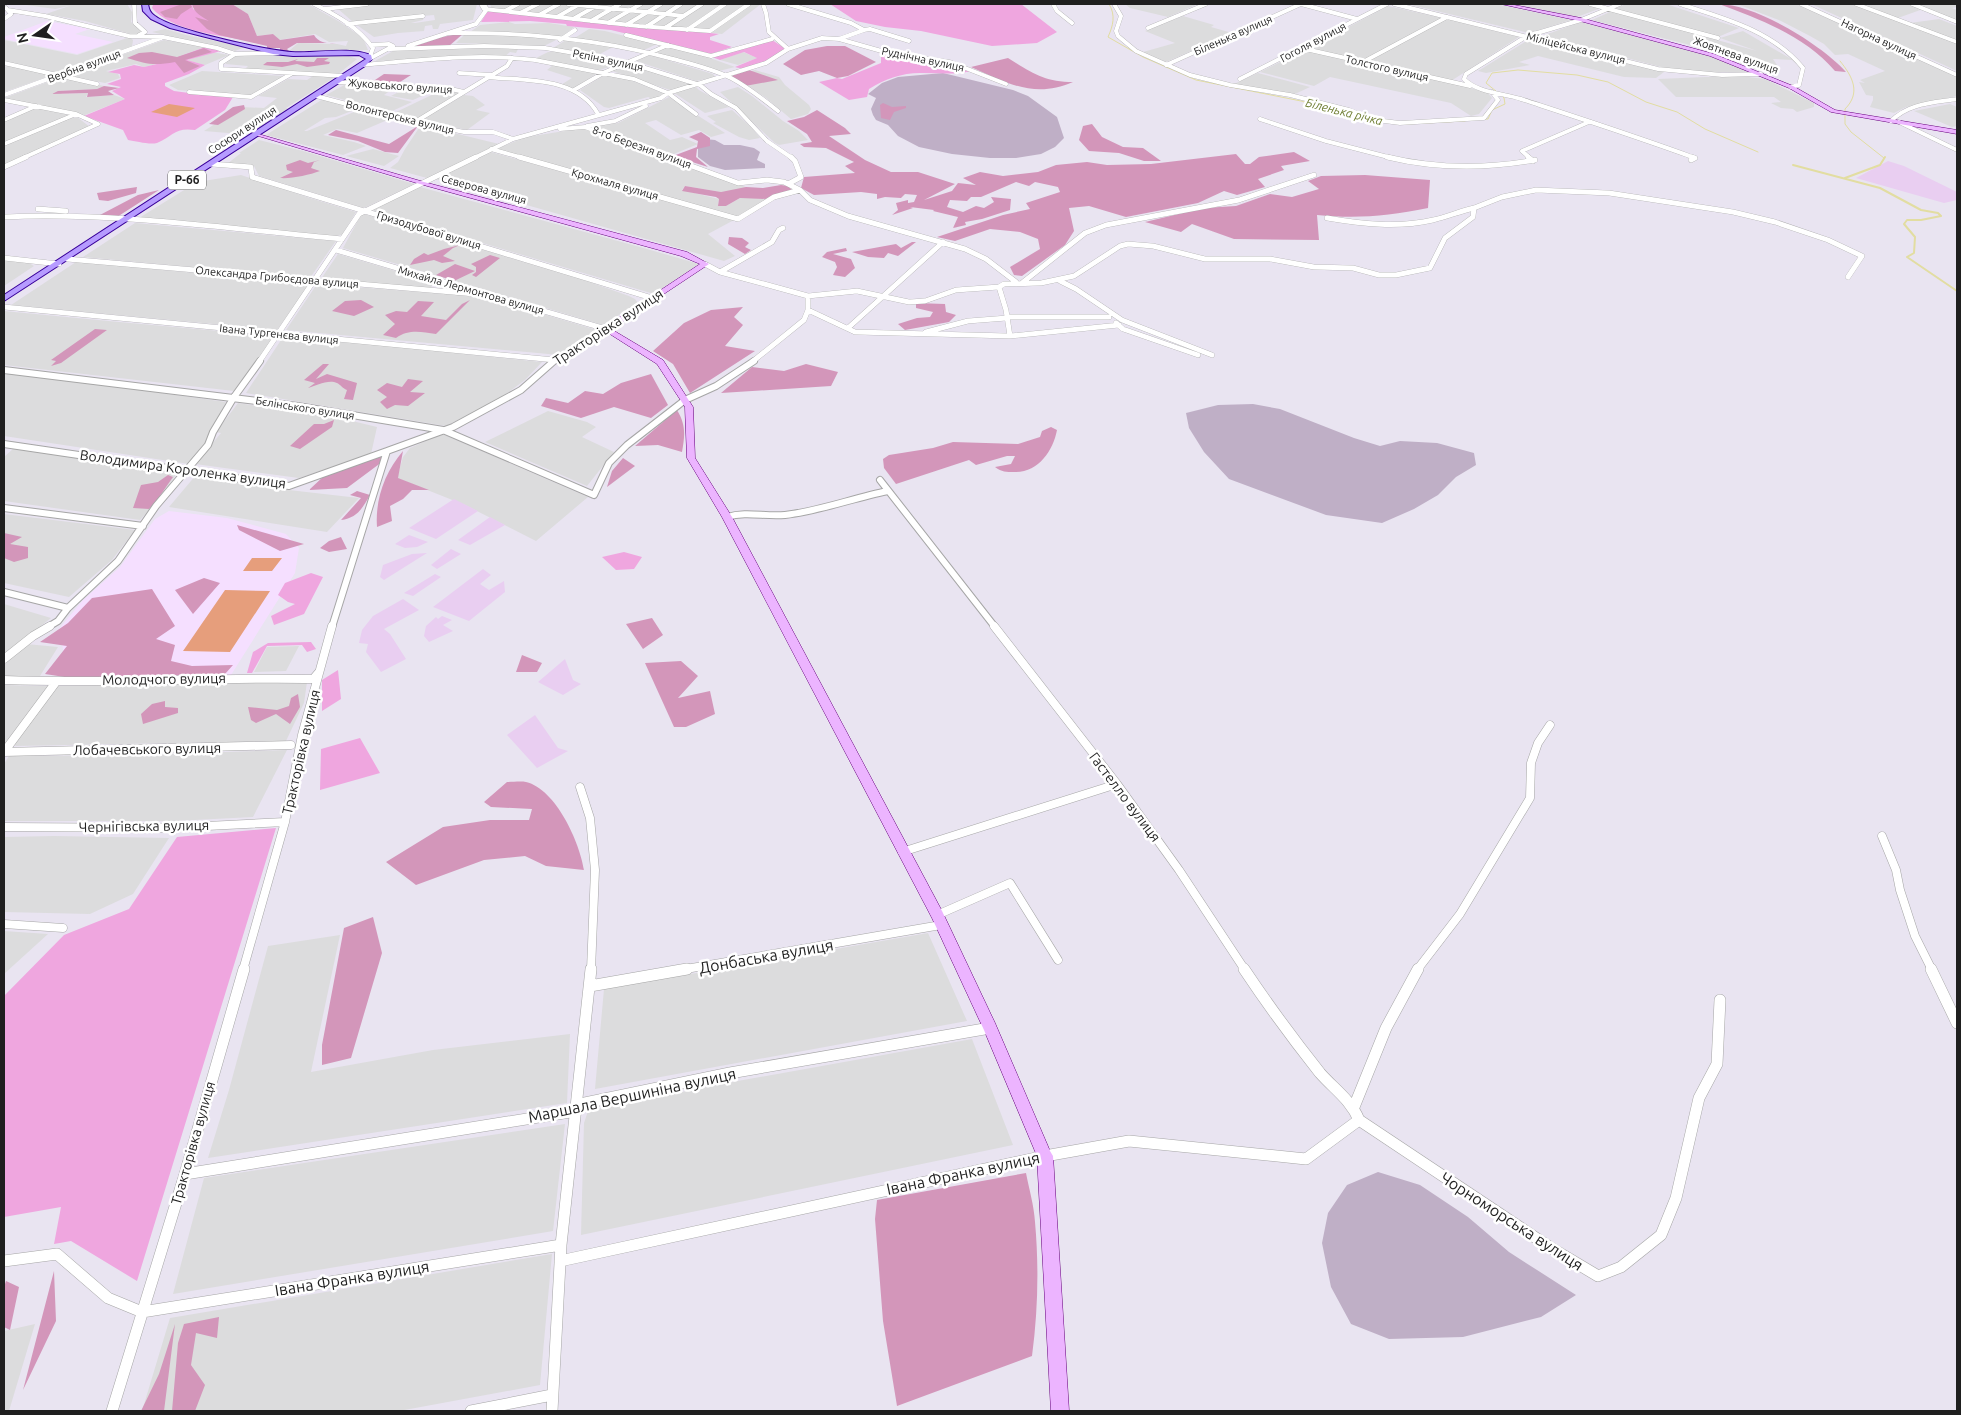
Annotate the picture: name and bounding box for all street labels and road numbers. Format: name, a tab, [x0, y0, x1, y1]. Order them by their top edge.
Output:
street label: Біленька вулиця	[1192, 12, 1274, 58]
street label: Нагорна вулиця	[1839, 16, 1919, 62]
street label: Гоголя вулиця	[1278, 20, 1348, 64]
street label: Міліцейська вулиця	[1525, 30, 1627, 66]
street label: Жовтнева вулиця	[1692, 34, 1780, 76]
street label: Руднічна вулиця	[881, 44, 965, 74]
street label: Вербна вулиця	[46, 47, 122, 85]
street label: Рєпіна вулиця	[572, 47, 644, 73]
street label: Толстого вулиця	[1344, 53, 1430, 83]
street label: Жуковського вулиця	[347, 76, 453, 96]
street label: Волонтерська вулиця	[345, 98, 455, 136]
street label: Сосюри вулиця	[206, 103, 278, 157]
street label: 8-го Березня вулиця	[591, 123, 693, 171]
street label: Крохмаля вулиця	[570, 166, 660, 202]
road number: Р-66	[168, 170, 206, 190]
street label: Сєверова вулиця	[440, 172, 528, 206]
street label: Гризодубової вулиця	[375, 208, 483, 252]
street label: Михайла Лермонтова вулиця	[397, 263, 545, 317]
street label: Олександра Грибоєдова вулиця	[195, 264, 359, 290]
street label: Тракторівка вулиця	[550, 286, 666, 368]
street label: Івана Тургенєва вулиця	[219, 322, 339, 346]
street label: Бєлінського вулиця	[255, 394, 355, 422]
street label: Володимира Короленка вулиця	[79, 447, 287, 491]
street label: Молодчого вулиця	[102, 670, 226, 688]
street label: Тракторівка вулиця	[279, 688, 323, 816]
street label: Лобачевського вулиця	[73, 740, 221, 758]
street label: Гастелло вулиця	[1086, 749, 1164, 845]
street label: Чернігівська вулиця	[79, 817, 209, 835]
street label: Донбаська вулиця	[697, 935, 835, 977]
street label: Маршала Вершиніна вулиця	[526, 1064, 738, 1126]
street label: Тракторівка вулиця	[168, 1079, 218, 1207]
street label: Івана Франка вулиця	[885, 1148, 1041, 1198]
street label: Чорноморська вулиця	[1437, 1168, 1587, 1274]
street label: Івана Франка вулиця	[273, 1257, 431, 1299]

